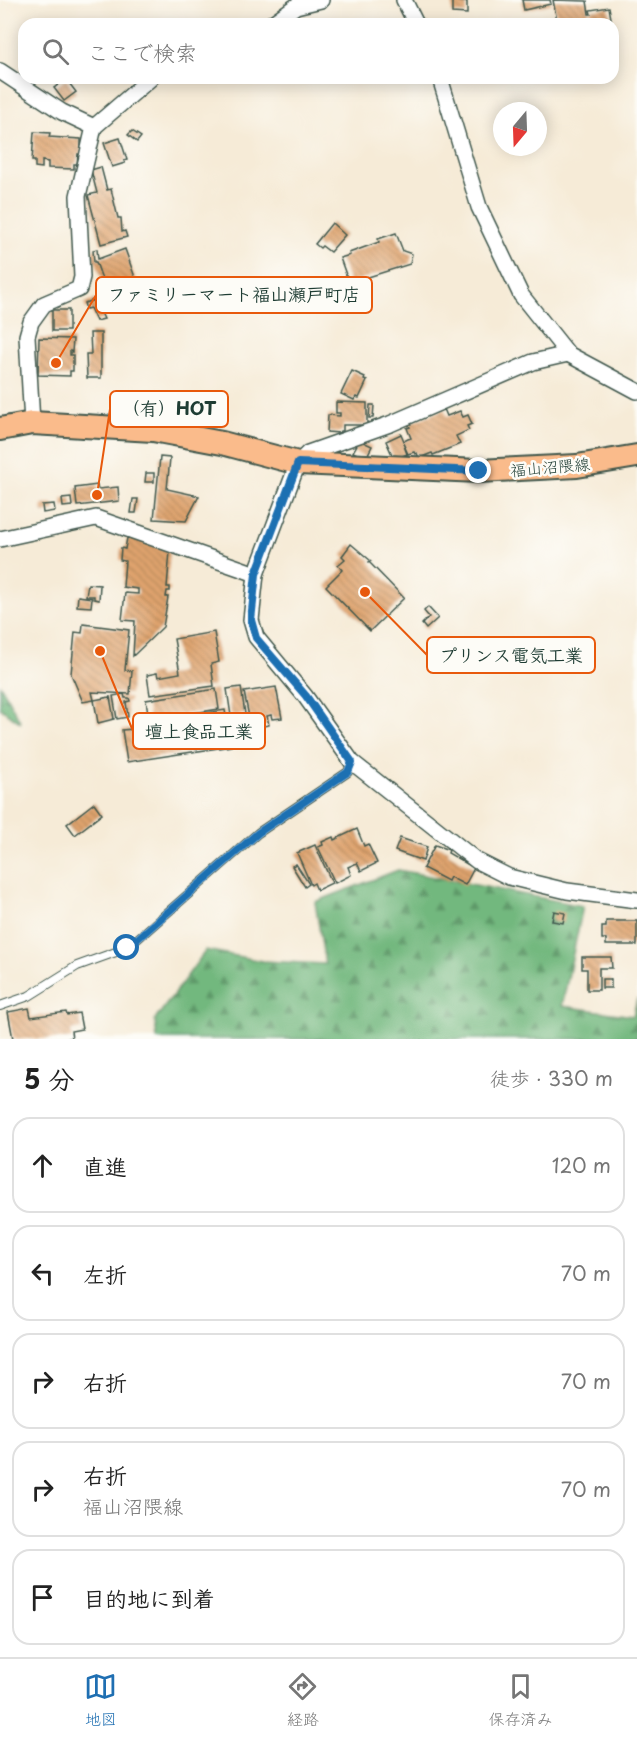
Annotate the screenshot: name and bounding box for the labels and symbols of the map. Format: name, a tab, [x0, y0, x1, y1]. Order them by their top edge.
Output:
north arrow	[493, 102, 547, 156]
callout: ファミリーマート福山瀬戸町店	[96, 277, 372, 313]
text: ファミリーマート福山瀬戸町店	[108, 280, 360, 307]
callout: （有）HOT	[110, 391, 228, 427]
text: （有）HOT	[122, 394, 217, 421]
street label: 福山沼隈線	[509, 451, 591, 481]
route end	[465, 457, 491, 483]
callout: プリンス電気工業	[427, 637, 595, 673]
text: プリンス電気工業	[439, 641, 583, 668]
callout: 壇上食品工業	[133, 713, 265, 749]
text: 壇上食品工業	[145, 717, 253, 744]
route start	[113, 934, 139, 960]

